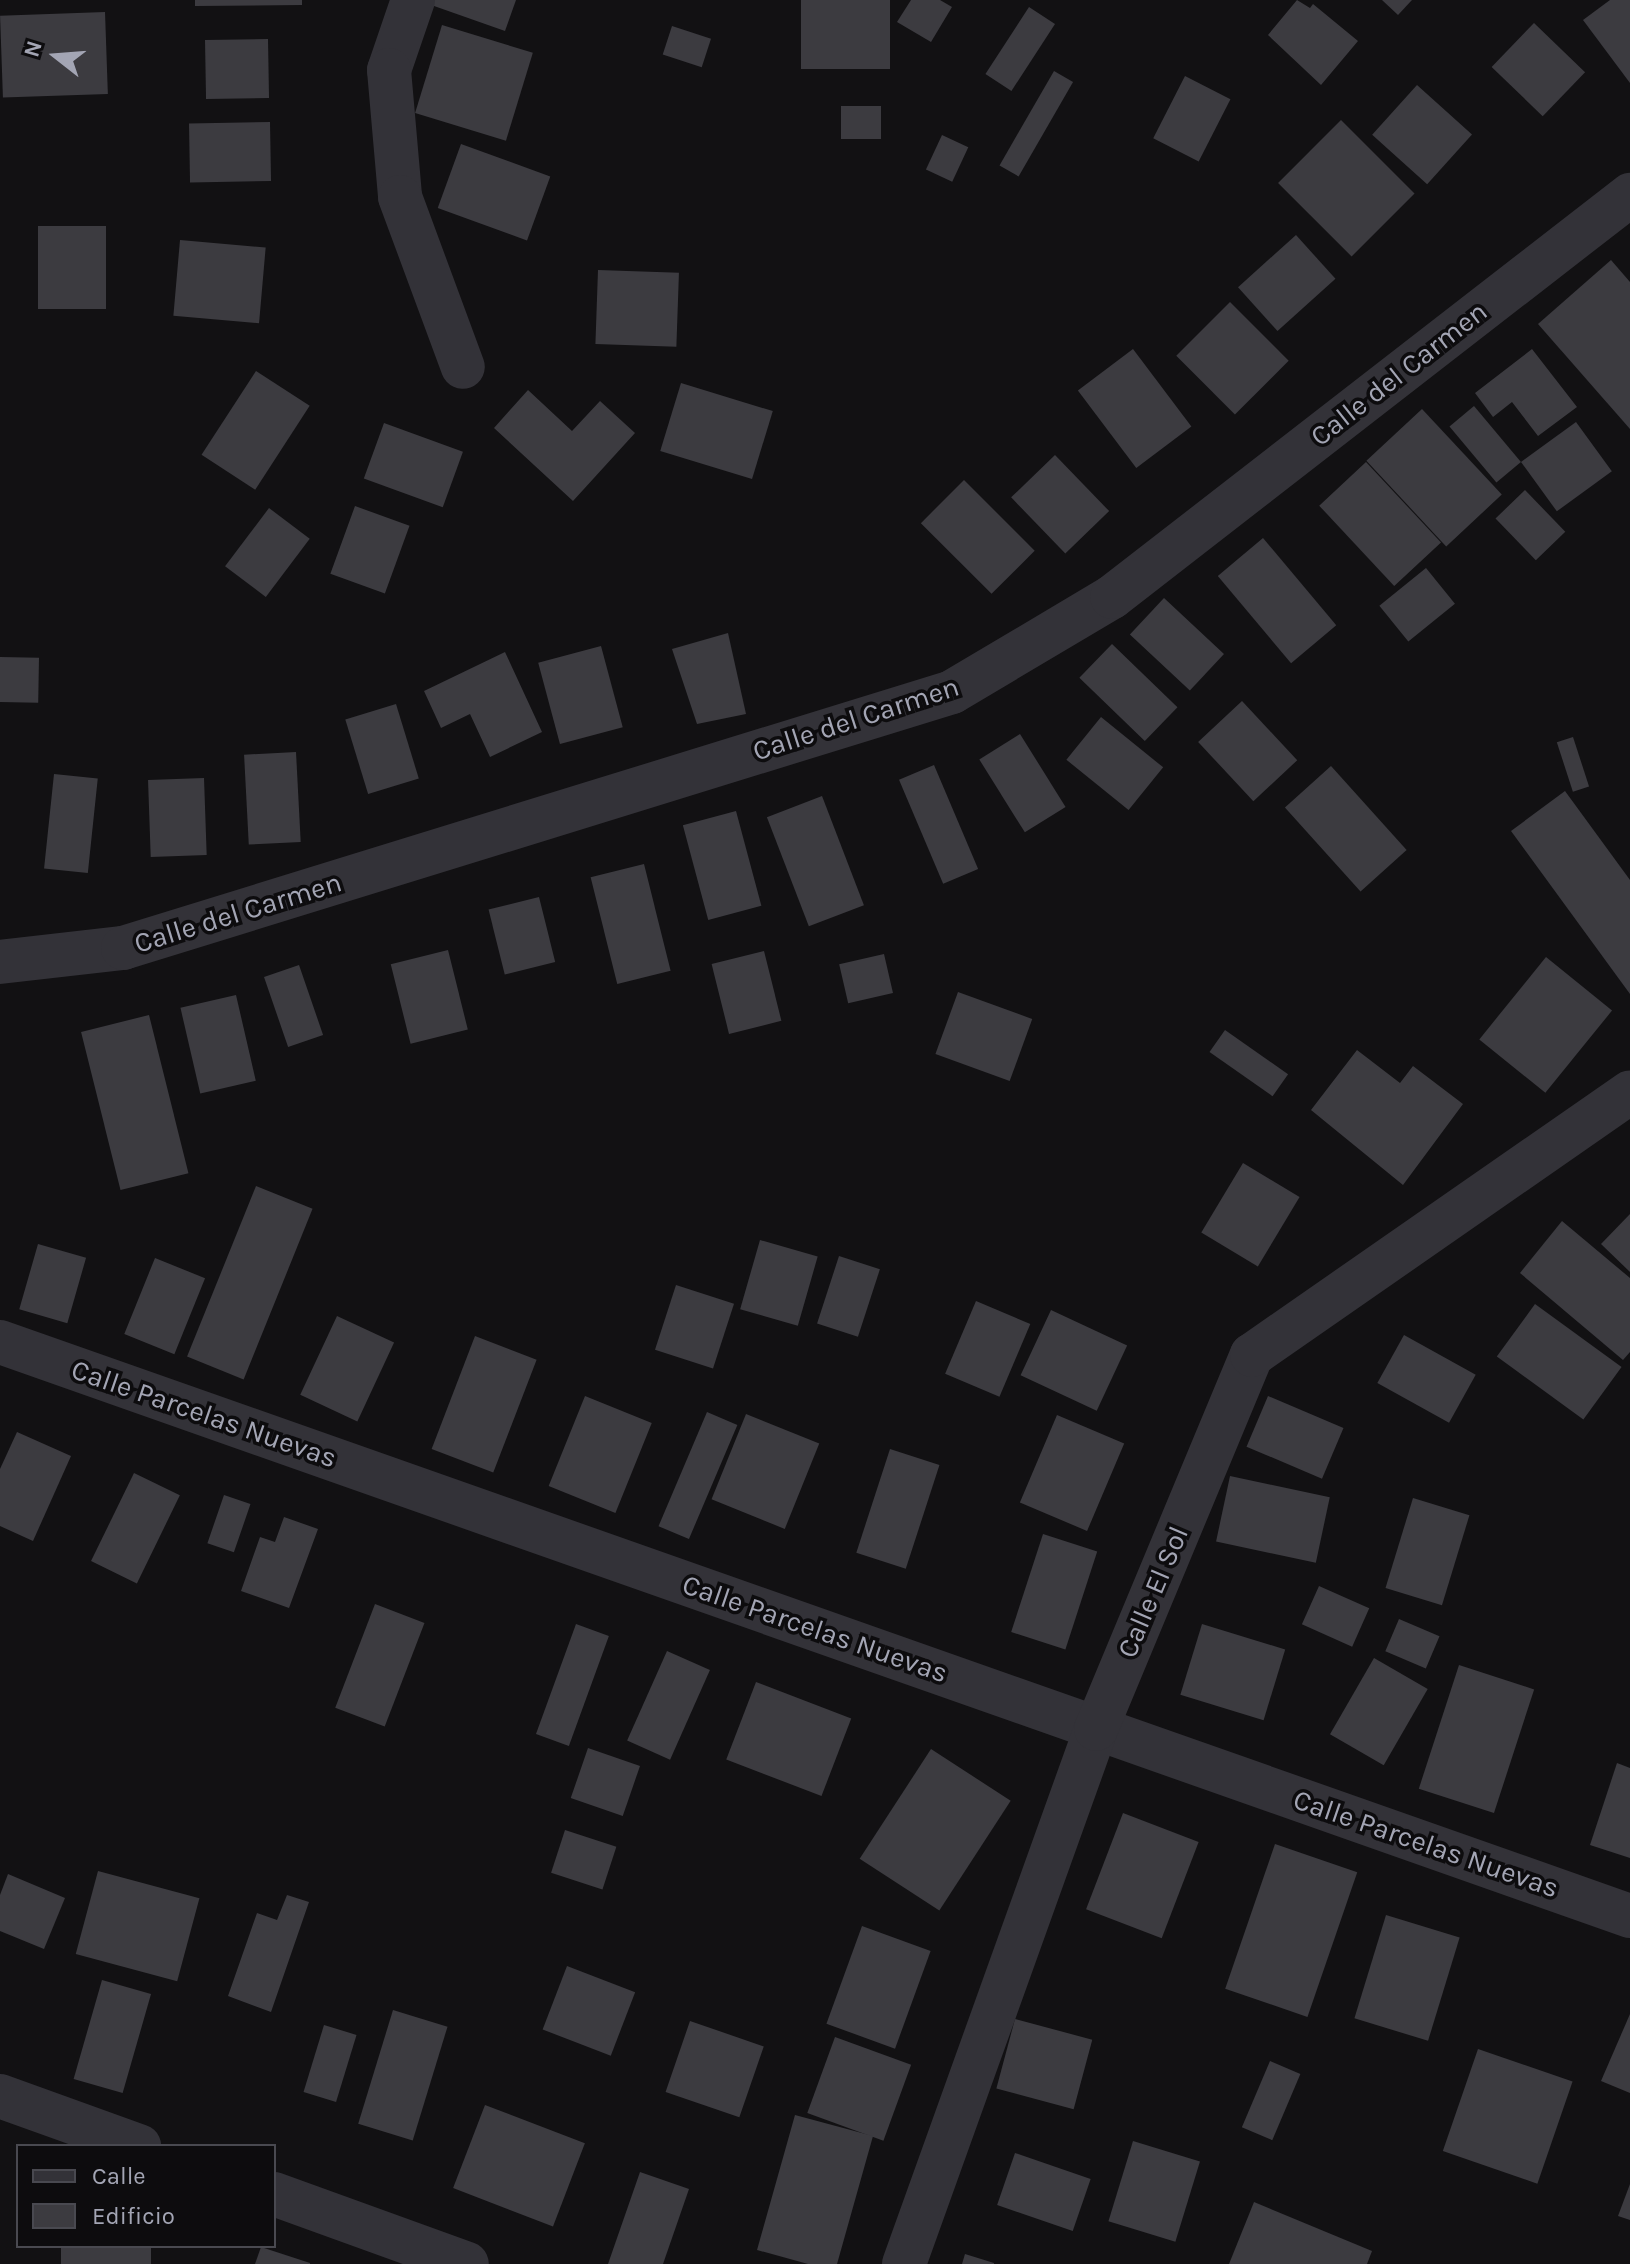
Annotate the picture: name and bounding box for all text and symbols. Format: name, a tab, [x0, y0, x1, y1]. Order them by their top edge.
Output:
north arrow	[16, 16, 96, 96]
text: N	[18, 38, 48, 60]
street label: Calle del Carmen	[1304, 295, 1494, 453]
street label: Calle del Carmen	[749, 670, 963, 768]
street label: Calle del Carmen	[130, 866, 346, 960]
street label: Calle Parcelas Nuevas	[67, 1353, 341, 1475]
street label: Calle El Sol	[1110, 1521, 1196, 1663]
street label: Calle Parcelas Nuevas	[678, 1568, 952, 1690]
street label: Calle Parcelas Nuevas	[1289, 1783, 1563, 1905]
legend	[16, 2144, 276, 2248]
text: Calle	[92, 2162, 146, 2190]
text: Edificio	[92, 2202, 175, 2230]

